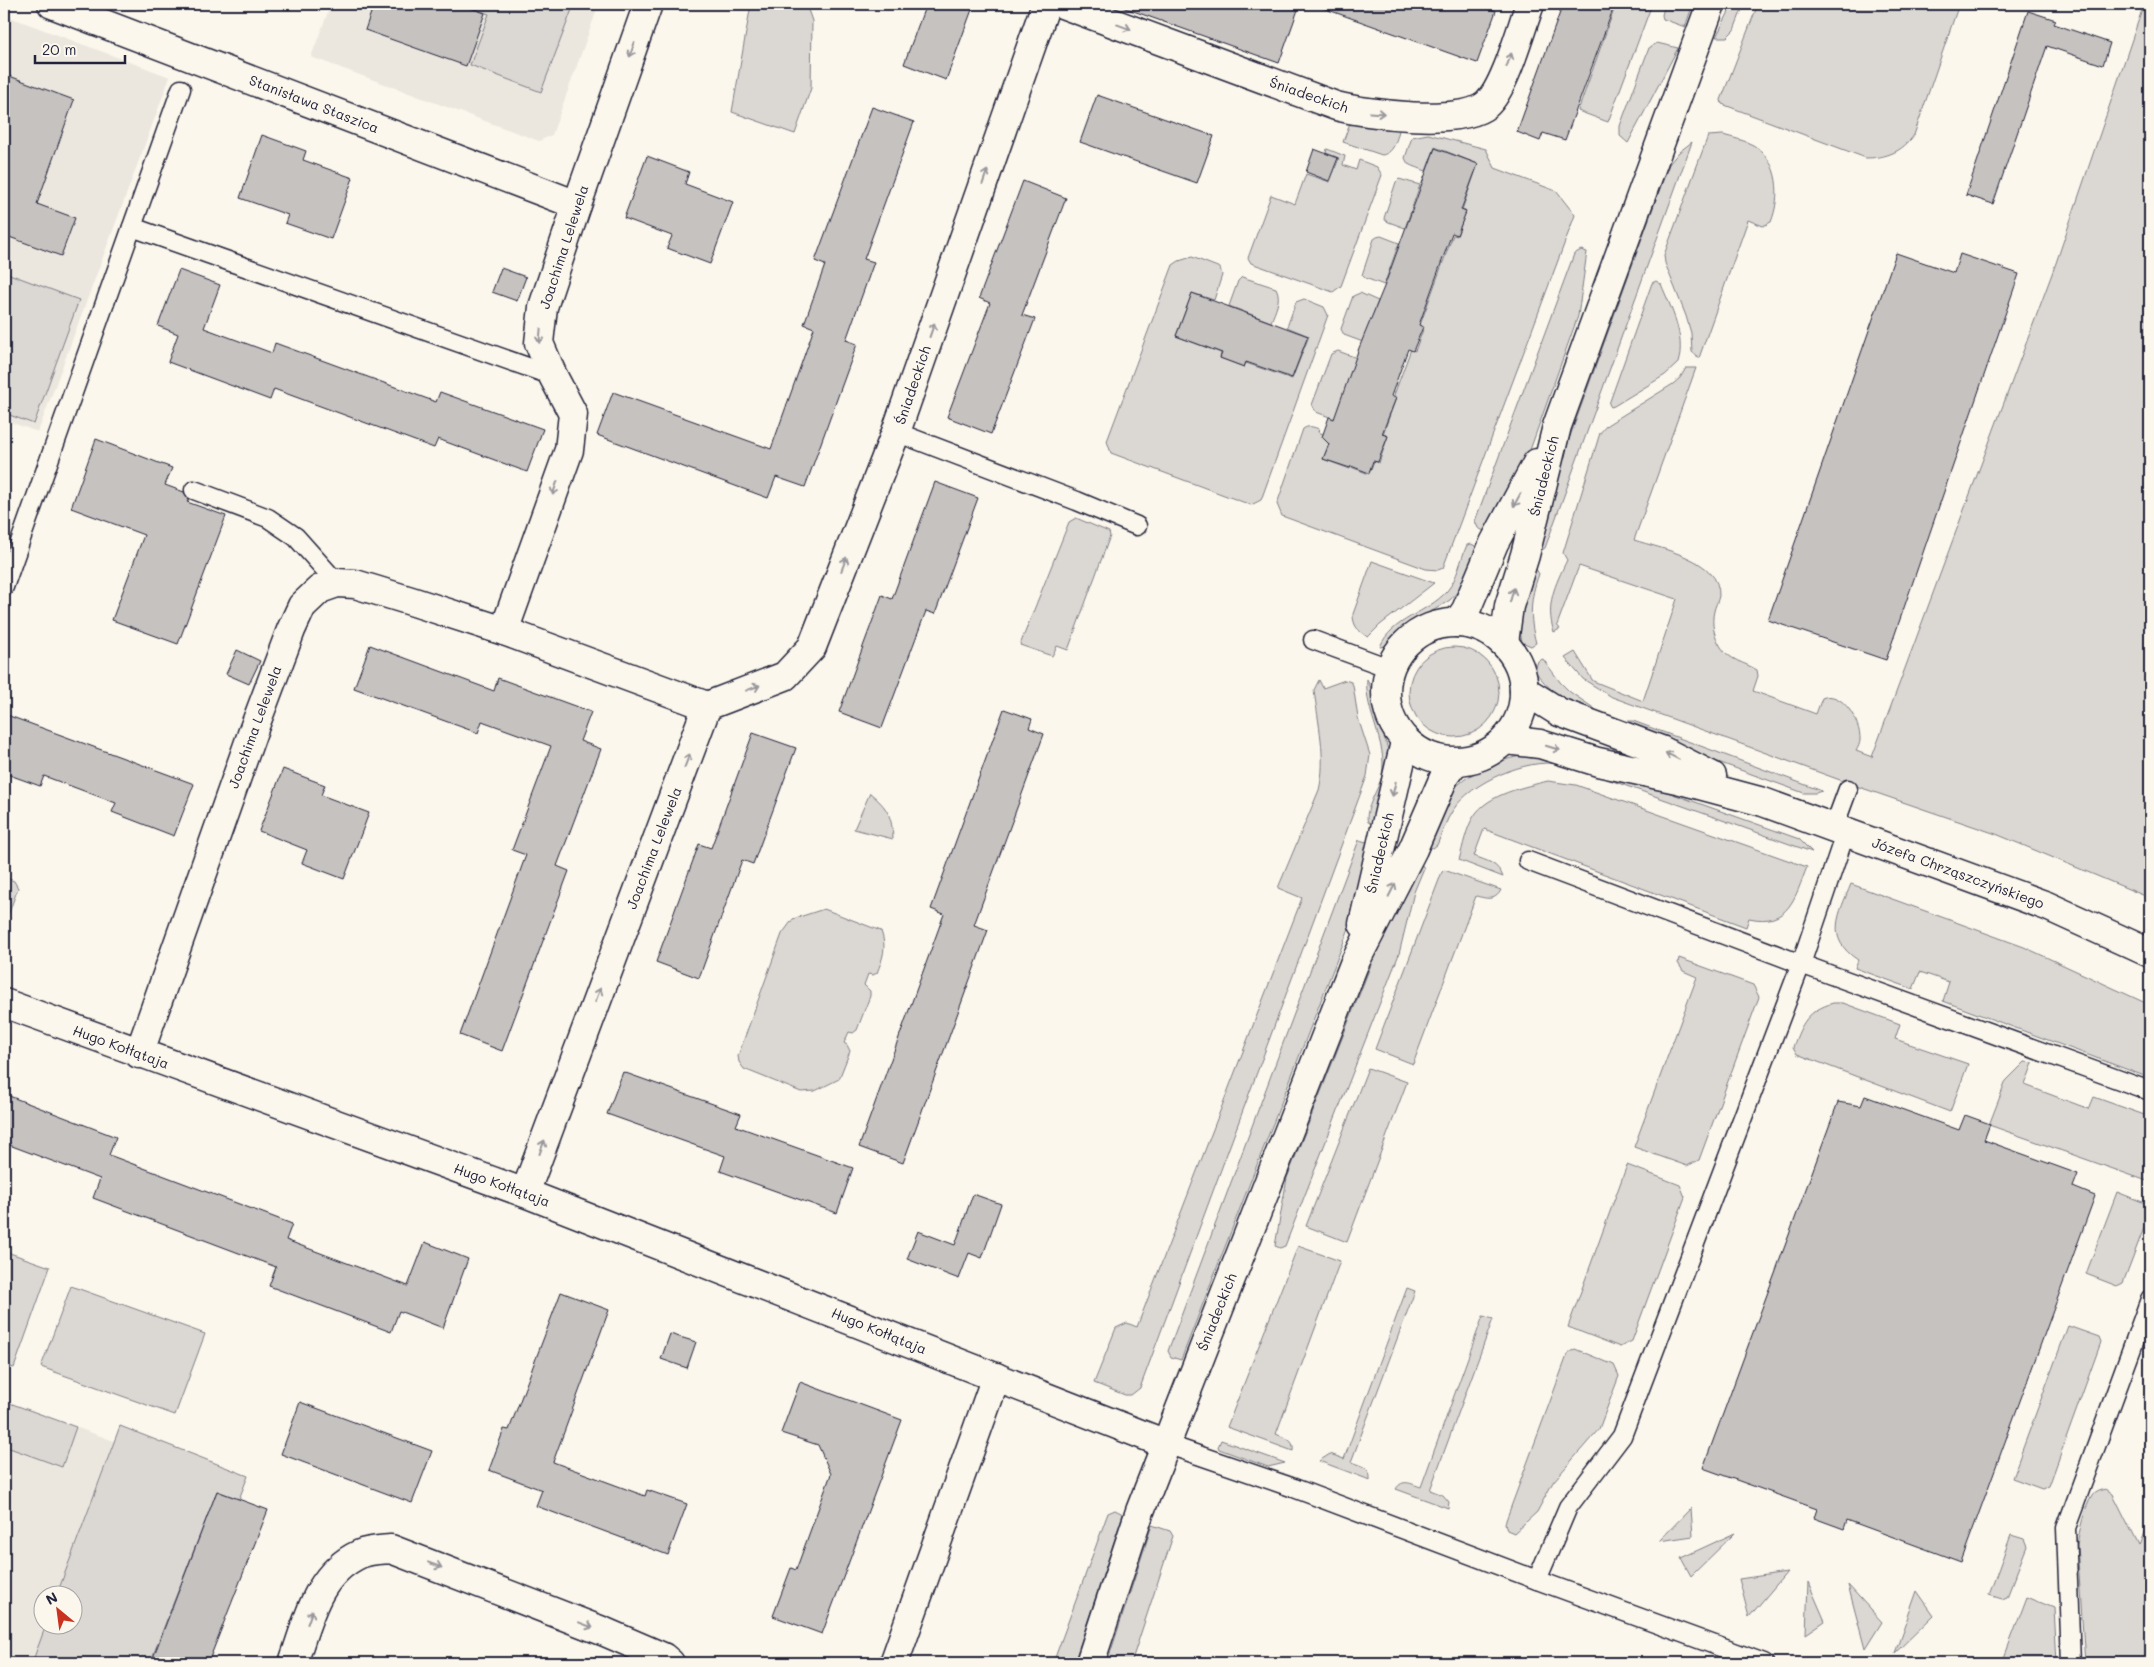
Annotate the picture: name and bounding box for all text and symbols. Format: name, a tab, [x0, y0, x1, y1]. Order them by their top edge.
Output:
one-way arrow	[1116, 23, 1132, 32]
scale bar	[35, 32, 125, 64]
text: 20 m	[42, 39, 76, 59]
one-way arrow	[626, 41, 636, 57]
one-way arrow	[1505, 53, 1514, 68]
street label: Stanisława Staszica	[247, 70, 382, 137]
street label: Śniadeckich	[1267, 72, 1351, 117]
one-way arrow	[1369, 108, 1385, 118]
one-way arrow	[981, 169, 990, 185]
street label: Joachima Lelewela	[534, 182, 593, 311]
one-way arrow	[927, 322, 937, 338]
one-way arrow	[536, 327, 545, 343]
street label: Śniadeckich	[890, 343, 935, 427]
street label: Śniadeckich	[1524, 434, 1563, 518]
one-way arrow	[550, 479, 560, 495]
one-way arrow	[1512, 492, 1522, 507]
one-way arrow	[840, 557, 849, 572]
one-way arrow	[1507, 587, 1517, 603]
street label: Joachima Lelewela	[223, 663, 286, 791]
one-way arrow	[745, 683, 760, 692]
one-way arrow	[1545, 743, 1561, 753]
one-way arrow	[1665, 751, 1680, 761]
one-way arrow	[683, 754, 692, 769]
one-way arrow	[1389, 781, 1398, 797]
street label: Joachima Lelewela	[621, 784, 686, 912]
street label: Śniadeckich	[1361, 811, 1398, 895]
street label: Józefa Chrząszczyńskiego	[1870, 833, 2047, 913]
one-way arrow	[1387, 882, 1397, 897]
one-way arrow	[594, 987, 603, 1003]
street label: Hugo Kołłątaja	[70, 1020, 172, 1073]
one-way arrow	[538, 1140, 547, 1155]
street label: Hugo Kołłątaja	[451, 1158, 553, 1211]
street label: Śniadeckich	[1192, 1270, 1241, 1354]
street label: Hugo Kołłątaja	[829, 1303, 930, 1358]
one-way arrow	[427, 1561, 442, 1571]
north arrow	[32, 1584, 82, 1634]
text: N	[42, 1587, 61, 1609]
one-way arrow	[306, 1610, 315, 1626]
one-way arrow	[578, 1621, 593, 1630]

